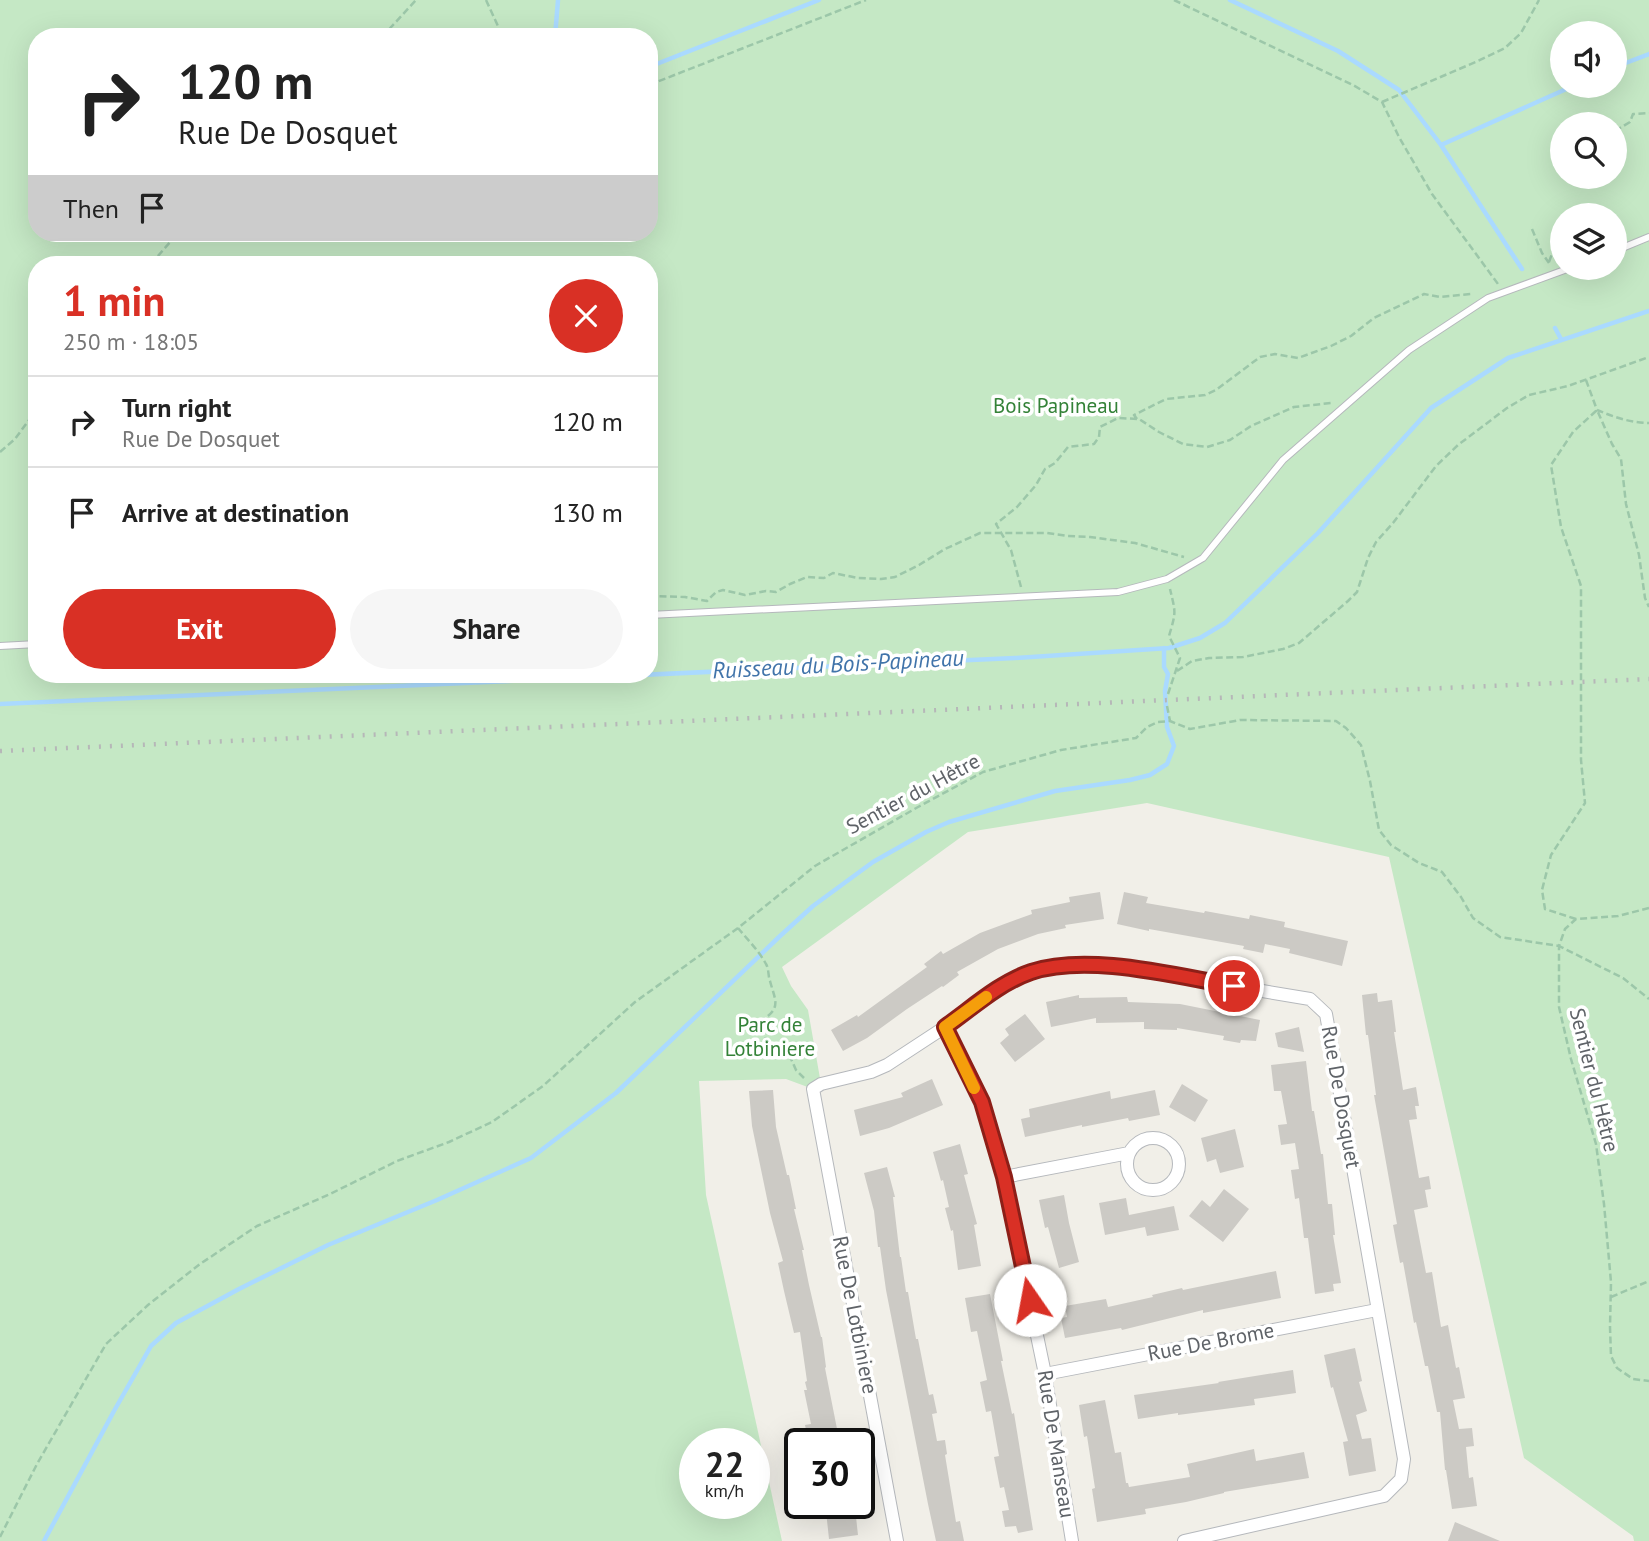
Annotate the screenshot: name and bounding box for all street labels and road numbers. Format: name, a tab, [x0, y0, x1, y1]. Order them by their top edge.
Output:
street label: Sentier du Hêtre	[841, 747, 984, 840]
street label: Sentier du Hêtre	[1564, 1005, 1625, 1155]
street label: Rue De Dosquet	[1316, 1024, 1367, 1170]
street label: Rue De Lotbiniere	[827, 1234, 884, 1396]
street label: Rue De Brome	[1145, 1316, 1276, 1367]
street label: Rue De Manseau	[1031, 1368, 1082, 1520]

